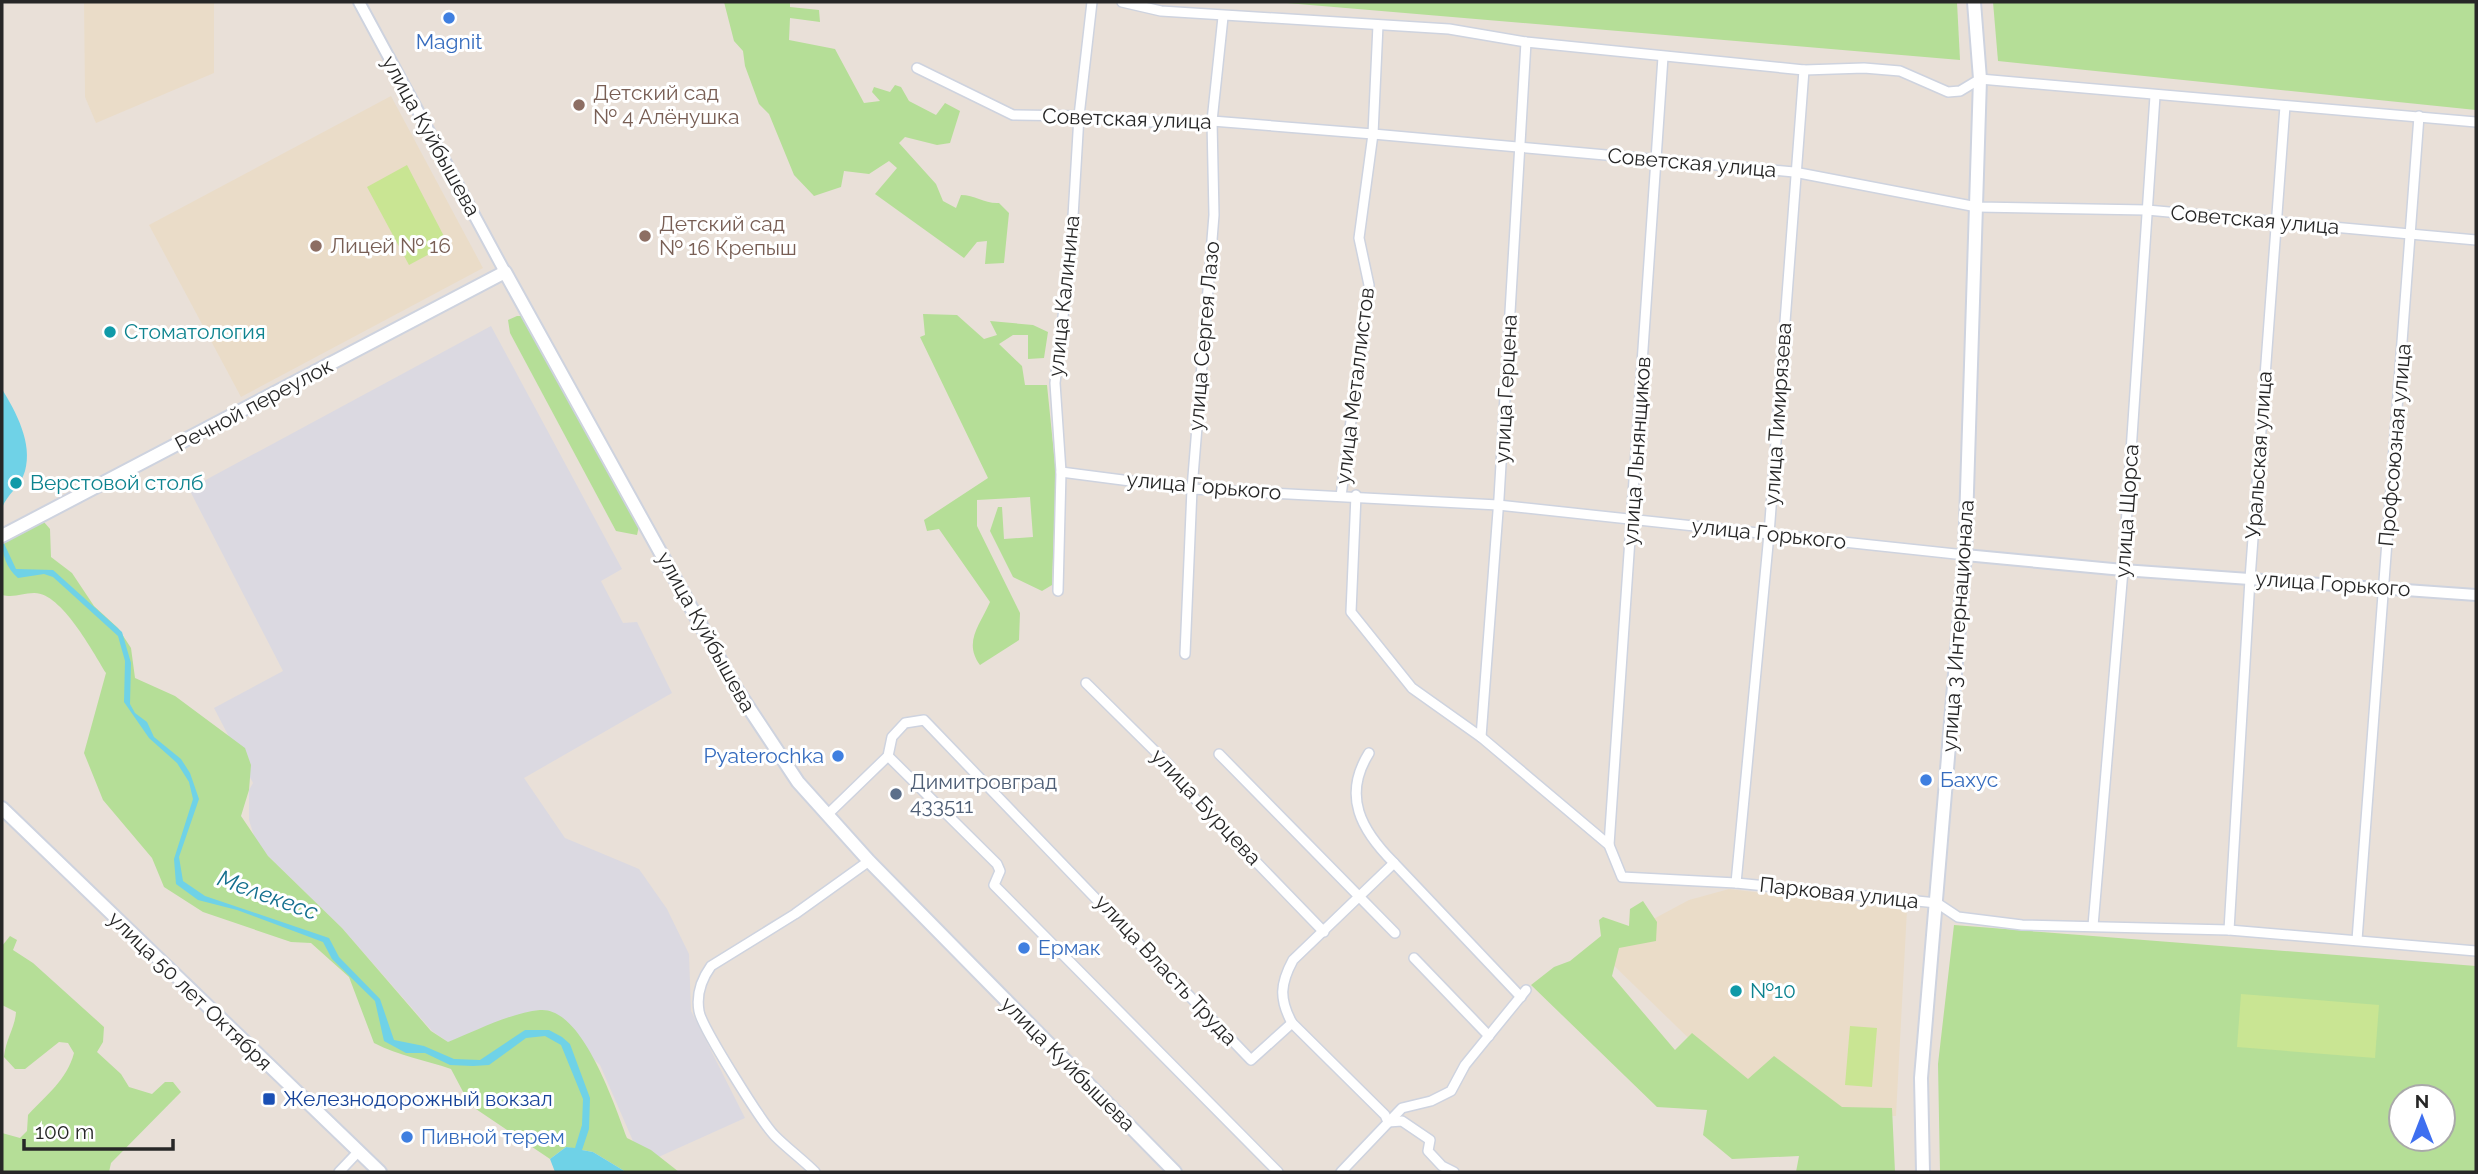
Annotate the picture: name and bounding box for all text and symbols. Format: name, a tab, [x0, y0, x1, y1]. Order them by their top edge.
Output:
marker: Magnit	[441, 10, 457, 26]
place label: Magnit	[416, 29, 482, 54]
street label: улица Куйбышева	[377, 51, 486, 221]
place label: Детский сад № 4 Алёнушка	[593, 80, 739, 129]
marker: Детский сад № 4 Алёнушка	[571, 97, 587, 113]
street label: Советская улица	[1042, 103, 1212, 134]
street label: Советская улица	[1607, 143, 1778, 182]
street label: Советская улица	[2170, 200, 2341, 239]
place label: Детский сад № 16 Крепыш	[659, 211, 797, 260]
street label: улица Калинина	[1043, 214, 1084, 378]
marker: Детский сад № 16 Крепыш	[637, 228, 653, 244]
place label: Лицей № 16	[330, 233, 451, 258]
marker: Лицей № 16	[308, 238, 324, 254]
street label: улица Сергея Лазо	[1183, 240, 1224, 432]
street label: улица Металлистов	[1330, 286, 1379, 486]
street label: улица Герцена	[1489, 314, 1522, 464]
place label: Стоматология	[124, 319, 266, 344]
street label: улица Тимирязева	[1759, 322, 1796, 506]
marker: Стоматология	[102, 324, 118, 340]
street label: Профсоюзная улица	[2373, 342, 2416, 548]
street label: Речной переулок	[171, 352, 337, 457]
street label: улица Льнянщиков	[1617, 356, 1656, 546]
street label: Уральская улица	[2240, 370, 2277, 540]
street label: улица Щорса	[2109, 443, 2144, 579]
street label: улица Горького	[1126, 466, 1282, 505]
place label: Верстовой столб	[30, 470, 204, 495]
marker: Верстовой столб	[8, 475, 24, 491]
street label: улица 3 Интернационала	[1936, 499, 1979, 753]
street label: улица Горького	[1691, 513, 1848, 554]
street label: улица Куйбышева	[652, 547, 761, 717]
street label: улица Горького	[2255, 566, 2411, 601]
place label: Pyaterochka	[703, 743, 824, 768]
street label: улица Бурцева	[1146, 743, 1267, 870]
marker: Pyaterochka	[830, 748, 846, 764]
place label: Бахус	[1940, 767, 1998, 792]
place label: Димитровград 433511	[910, 769, 1057, 818]
marker: Бахус	[1918, 772, 1934, 788]
marker: Димитровград 433511	[888, 786, 904, 802]
water label: Мелекесс	[214, 864, 322, 925]
street label: Парковая улица	[1758, 872, 1920, 913]
street label: улица Власть Труда	[1090, 889, 1243, 1050]
street label: улица 50 лет Октября	[103, 906, 277, 1075]
place label: Ермак	[1038, 935, 1101, 960]
marker: Ермак	[1016, 940, 1032, 956]
place label: №10	[1750, 978, 1796, 1003]
marker: №10	[1728, 983, 1744, 999]
street label: улица Куйбышева	[996, 991, 1141, 1136]
north arrow	[2387, 1083, 2457, 1153]
place label: Железнодорожный вокзал	[283, 1086, 553, 1111]
text: N	[2415, 1090, 2429, 1112]
marker: Железнодорожный вокзал	[261, 1091, 277, 1107]
scale bar	[24, 1108, 173, 1152]
text: 100 m	[35, 1119, 94, 1144]
place label: Пивной терем	[421, 1124, 565, 1149]
marker: Пивной терем	[399, 1129, 415, 1145]

